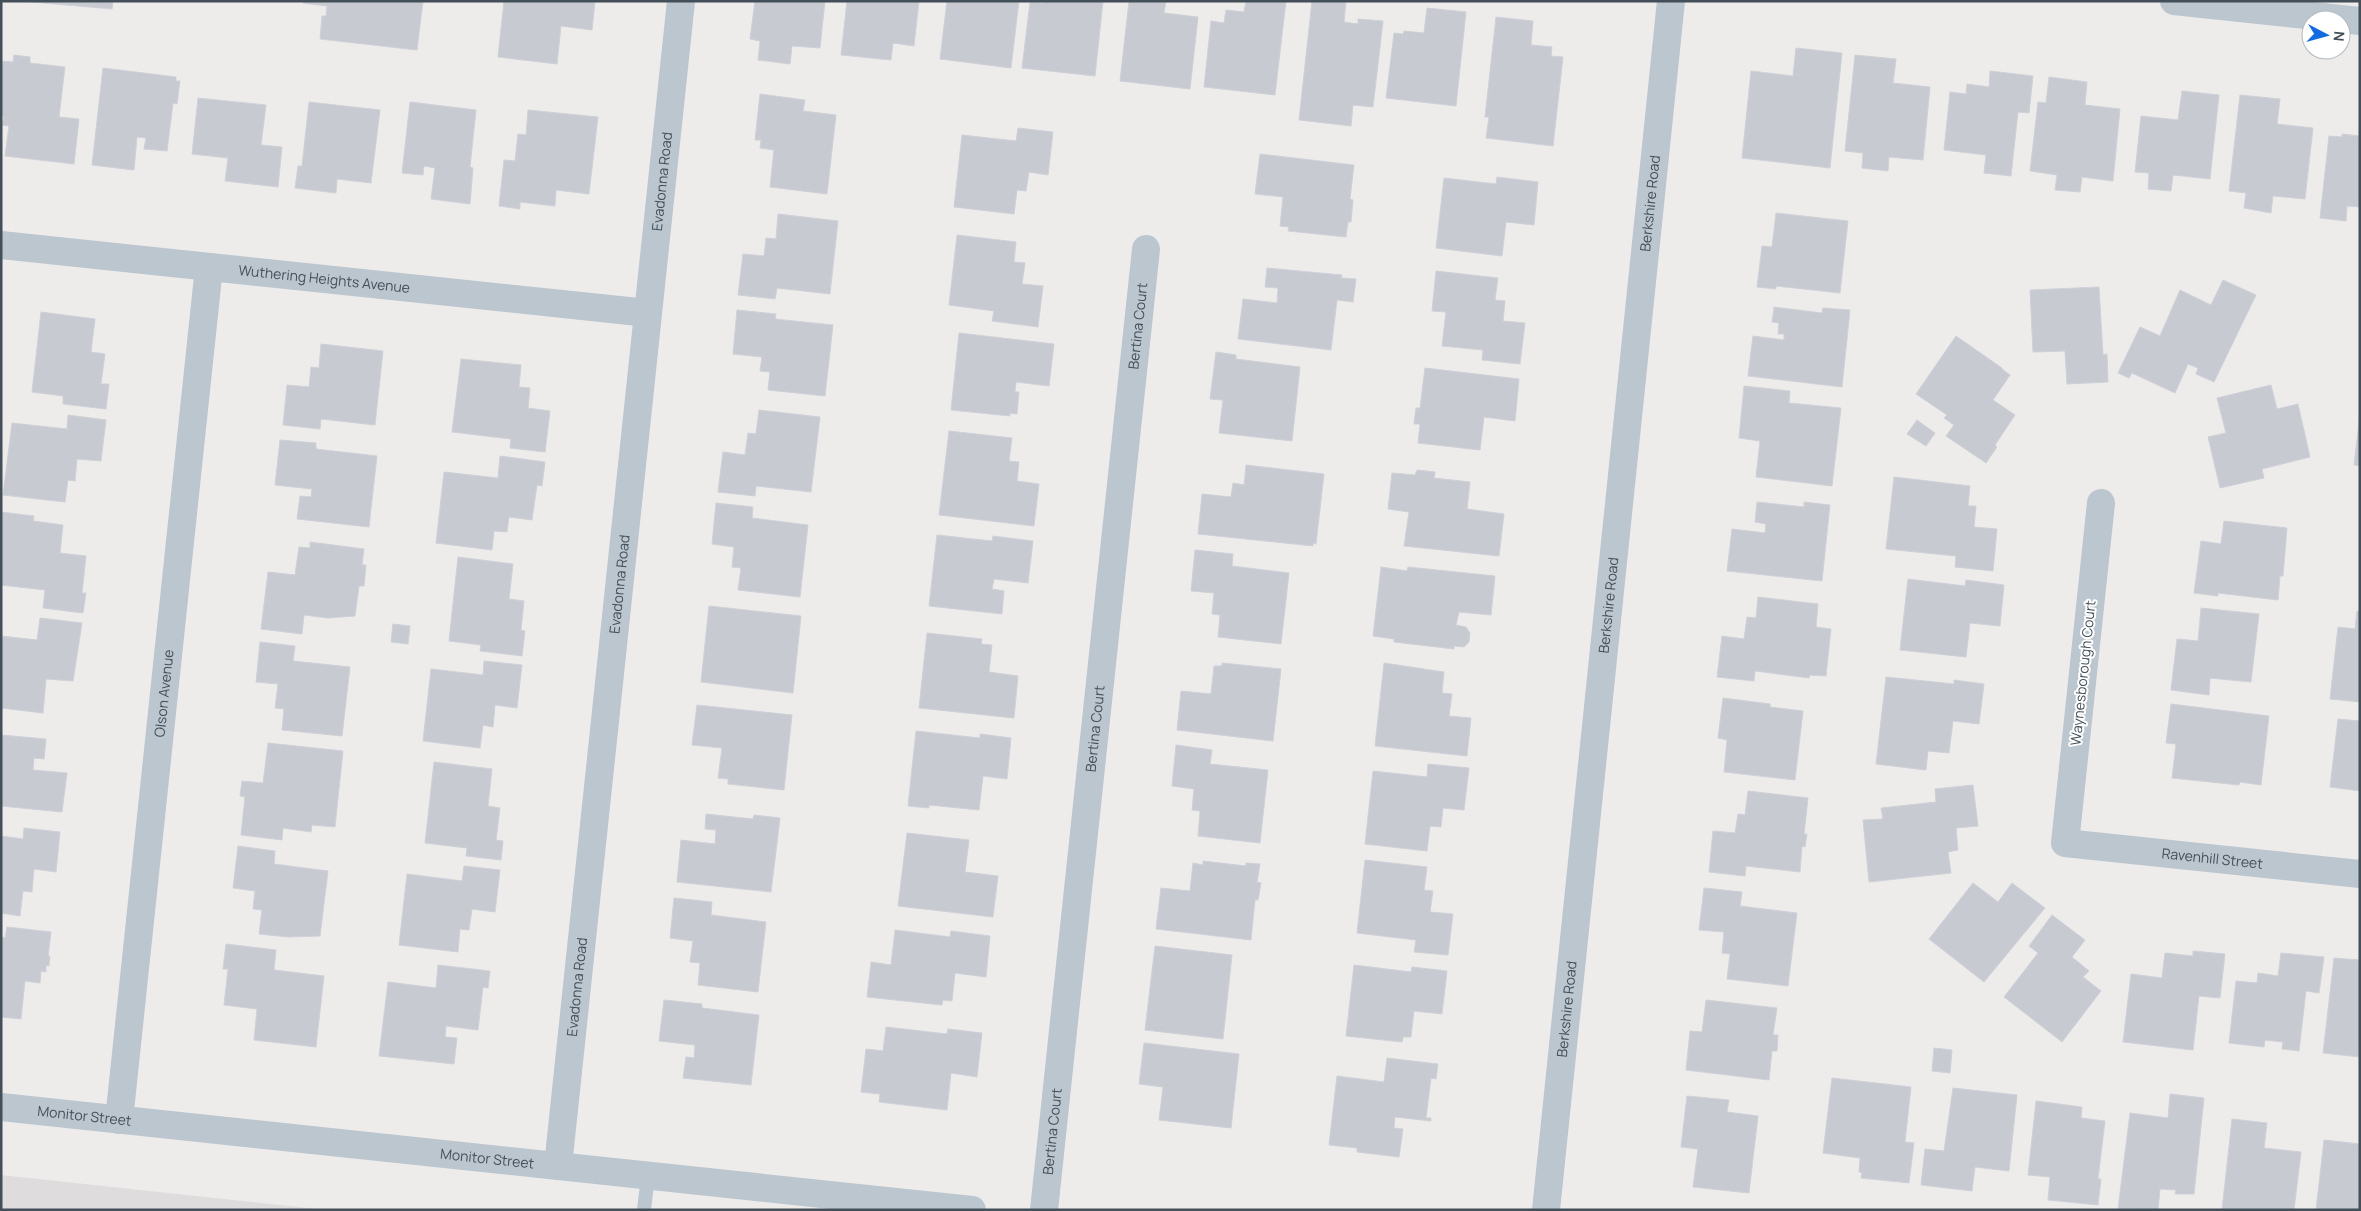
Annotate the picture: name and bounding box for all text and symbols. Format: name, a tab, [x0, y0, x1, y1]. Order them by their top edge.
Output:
north arrow	[2301, 10, 2351, 60]
text: N	[2329, 30, 2349, 42]
street label: Evadonna Road	[647, 131, 676, 232]
street label: Berkshire Road	[1635, 154, 1664, 252]
street label: Wuthering Heights Avenue	[238, 260, 411, 297]
street label: Bertina Court	[1123, 281, 1151, 370]
street label: Evadonna Road	[604, 534, 634, 635]
street label: Berkshire Road	[1594, 556, 1622, 654]
street label: Waynesborough Court	[2065, 599, 2100, 746]
street label: Olson Avenue	[149, 648, 178, 738]
street label: Bertina Court	[1081, 684, 1109, 773]
street label: Ravenhill Street	[2161, 843, 2264, 873]
street label: Evadonna Road	[562, 936, 591, 1037]
street label: Berkshire Road	[1552, 960, 1581, 1058]
street label: Bertina Court	[1038, 1087, 1066, 1176]
street label: Monitor Street	[37, 1101, 133, 1130]
street label: Monitor Street	[439, 1144, 536, 1173]

